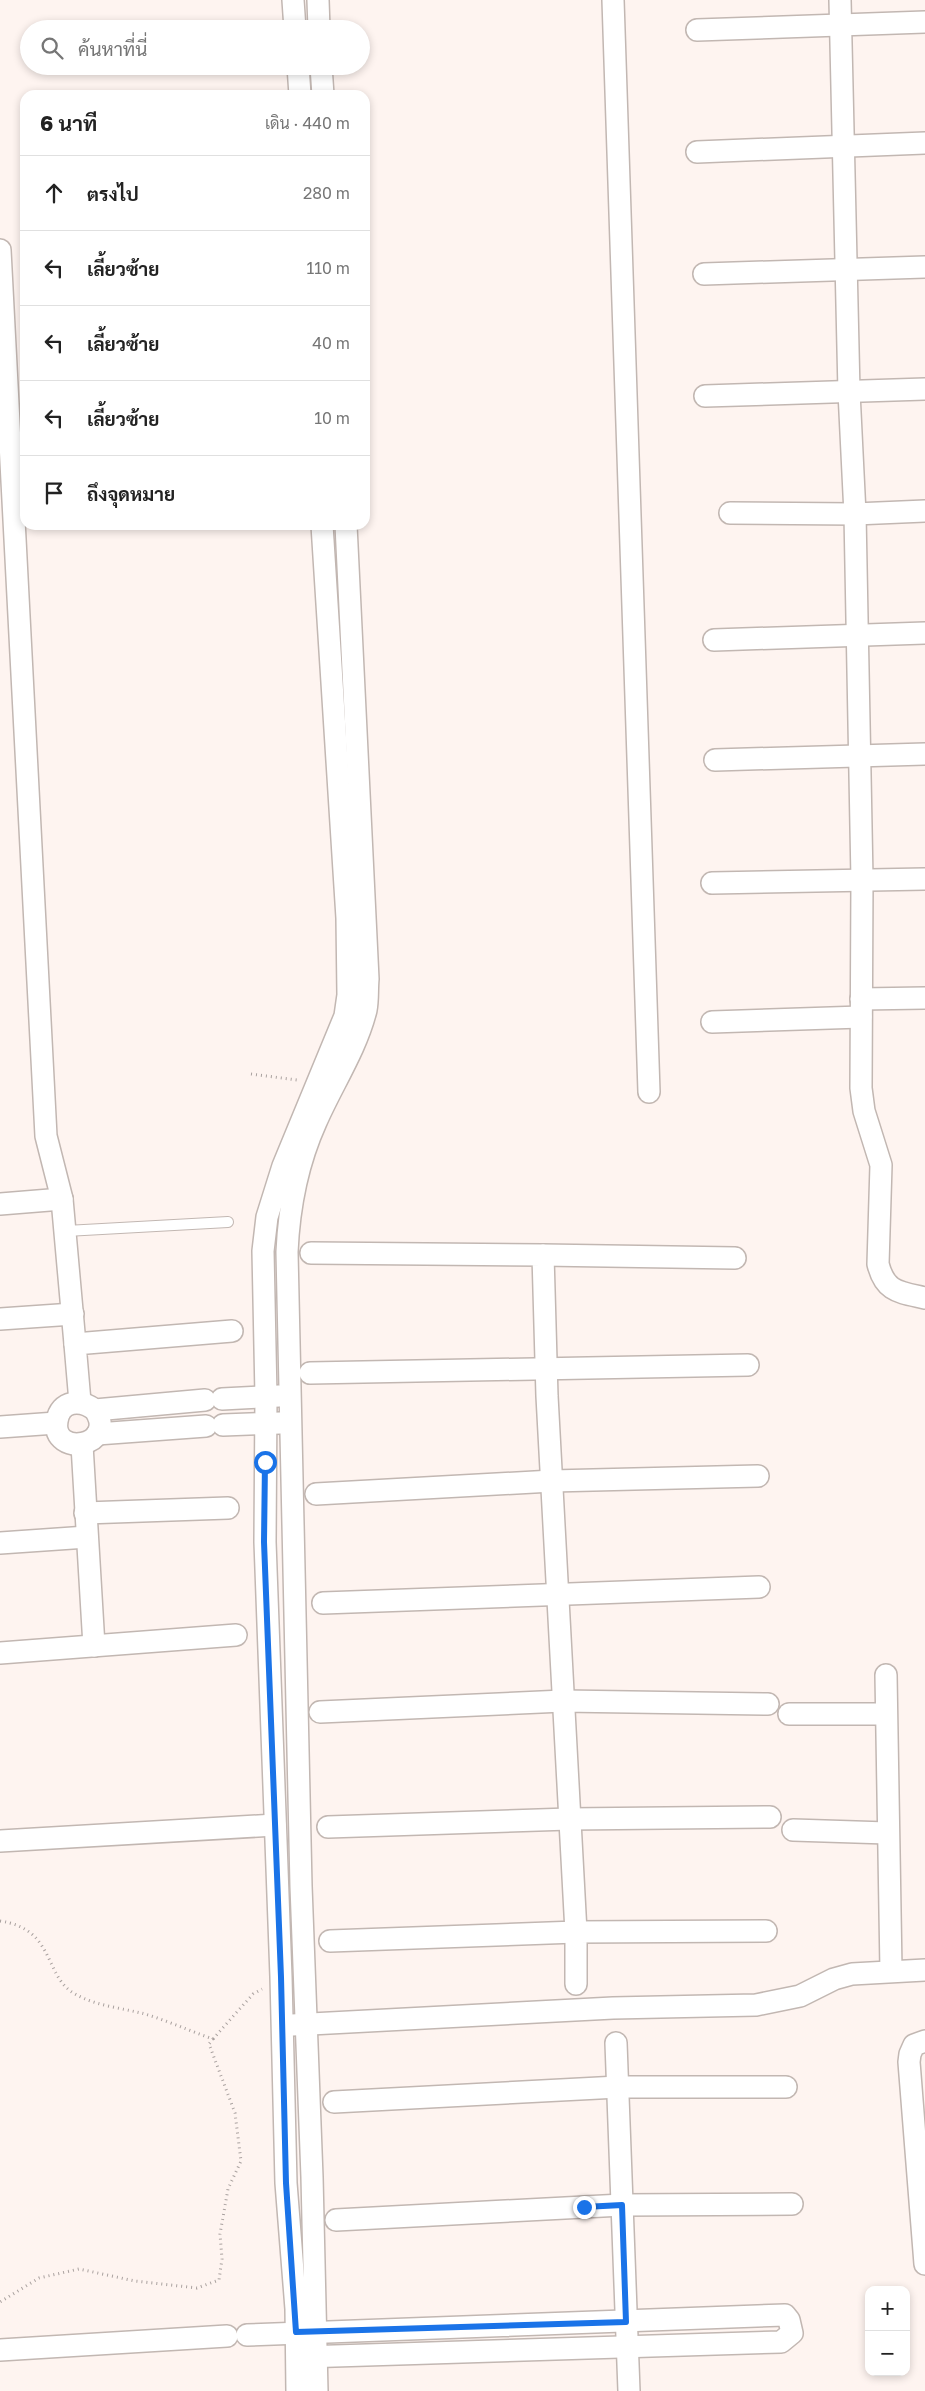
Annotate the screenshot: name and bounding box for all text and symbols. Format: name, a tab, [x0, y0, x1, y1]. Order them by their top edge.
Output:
search box	[20, 20, 370, 75]
icon: search	[38, 34, 66, 62]
text: ค้นหาที่นี่	[78, 37, 147, 60]
text: 6 นาที	[40, 110, 97, 136]
text: เดิน · 440 m	[265, 113, 350, 133]
icon: ahead	[40, 179, 68, 207]
text: ตรงไป	[87, 182, 139, 205]
text: 280 m	[303, 183, 350, 203]
icon: left	[40, 254, 68, 282]
text: เลี้ยวซ้าย	[87, 257, 159, 280]
text: 110 m	[306, 258, 350, 278]
icon: left	[40, 329, 68, 357]
text: เลี้ยวซ้าย	[87, 332, 159, 355]
text: 40 m	[312, 333, 350, 353]
icon: left	[40, 404, 68, 432]
text: เลี้ยวซ้าย	[87, 407, 159, 430]
text: 10 m	[314, 408, 350, 428]
icon: arrive	[40, 479, 68, 507]
text: ถึงจุดหมาย	[87, 482, 175, 505]
route start	[254, 1451, 277, 1474]
route end	[573, 2196, 596, 2219]
map controls	[865, 2286, 910, 2376]
button: +	[865, 2286, 910, 2331]
button: −	[865, 2331, 910, 2376]

